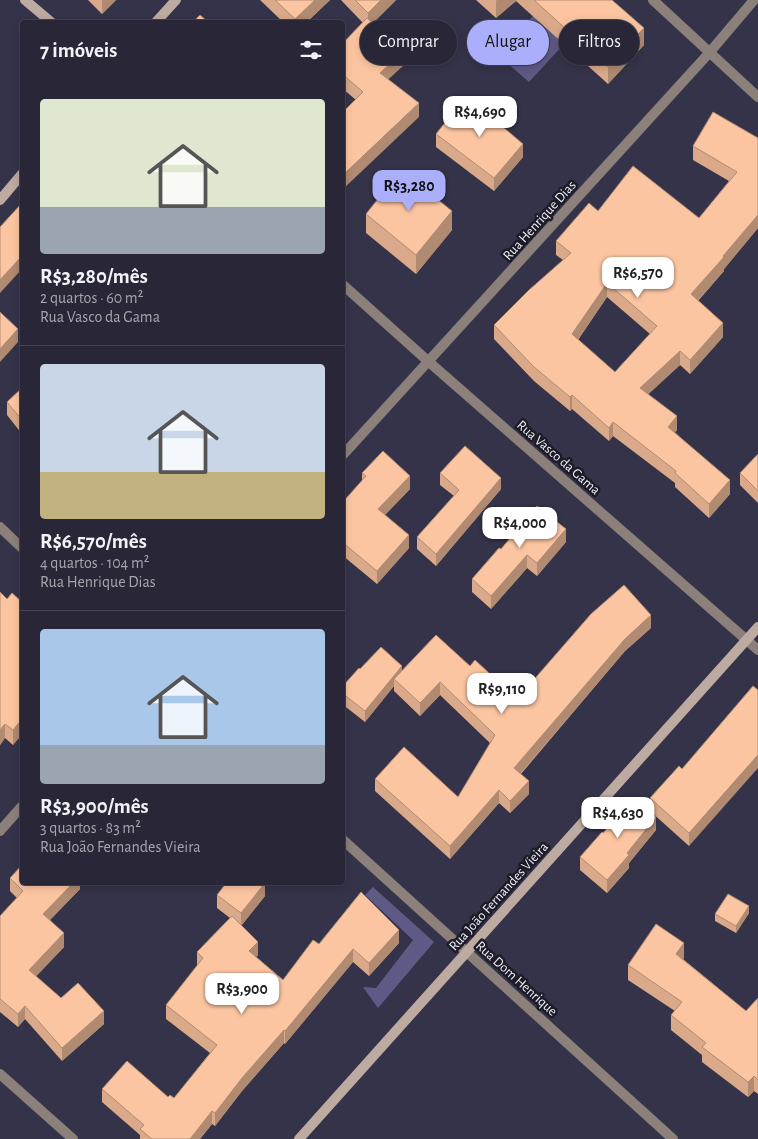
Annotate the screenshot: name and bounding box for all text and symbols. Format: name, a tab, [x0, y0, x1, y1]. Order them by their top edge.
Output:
chip: Comprar	[360, 20, 457, 65]
chip: Alugar	[467, 20, 549, 65]
chip: Filtros	[559, 20, 639, 65]
icon: filters	[297, 36, 325, 64]
text: 7 imóveis	[40, 40, 117, 61]
pin: R$4,690	[434, 96, 526, 138]
text: R$4,690	[454, 104, 506, 120]
icon: home	[138, 131, 228, 221]
pin: R$3,280	[363, 170, 455, 212]
text: R$3,280	[384, 178, 434, 194]
street label: Rua Henrique Dias	[501, 178, 579, 263]
pin: R$6,570	[592, 256, 684, 299]
text: R$6,570	[613, 265, 663, 281]
text: R$3,280/mês	[40, 266, 148, 287]
text: 2 quartos · 60 m²	[40, 290, 143, 306]
text: Rua Vasco da Gama	[40, 309, 160, 325]
icon: home	[138, 397, 228, 487]
street label: Rua Vasco da Gama	[514, 418, 603, 498]
pin: R$4,000	[474, 506, 566, 549]
text: R$4,000	[493, 515, 547, 531]
text: R$6,570/mês	[40, 531, 147, 552]
text: 4 quartos · 104 m²	[40, 555, 149, 571]
text: Rua Henrique Dias	[40, 574, 156, 590]
icon: home	[138, 662, 228, 752]
pin: R$9,110	[456, 672, 548, 715]
text: R$9,110	[478, 681, 526, 697]
text: R$3,900/mês	[40, 796, 149, 817]
pin: R$4,630	[572, 796, 664, 839]
text: R$4,630	[592, 805, 644, 821]
text: 3 quartos · 83 m²	[40, 820, 141, 836]
text: Rua João Fernandes Vieira	[40, 839, 201, 855]
street label: Rua João Fernandes Vieira	[447, 839, 551, 954]
street label: Rua Dom Henrique	[473, 939, 560, 1019]
pin: R$3,900	[196, 972, 288, 1015]
text: R$3,900	[216, 981, 268, 997]

